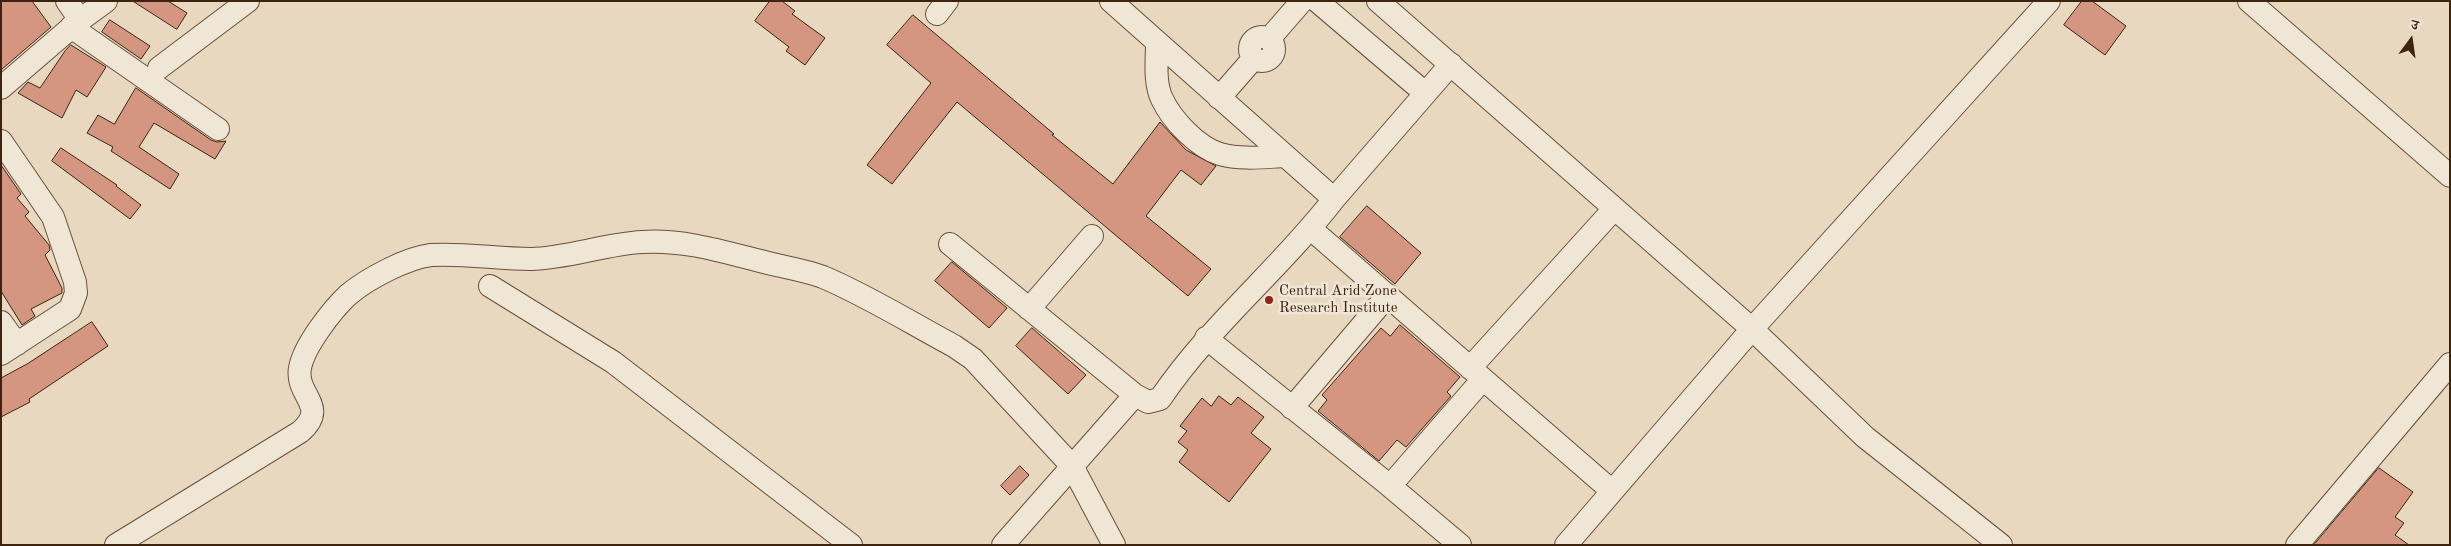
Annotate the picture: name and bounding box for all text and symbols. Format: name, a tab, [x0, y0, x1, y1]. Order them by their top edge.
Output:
north arrow	[2386, 15, 2436, 65]
text: उ	[2409, 18, 2420, 33]
place label: Central Arid Zone Research Institute	[1279, 282, 1398, 317]
marker: Central Arid Zone Research Institute	[1263, 294, 1275, 306]

